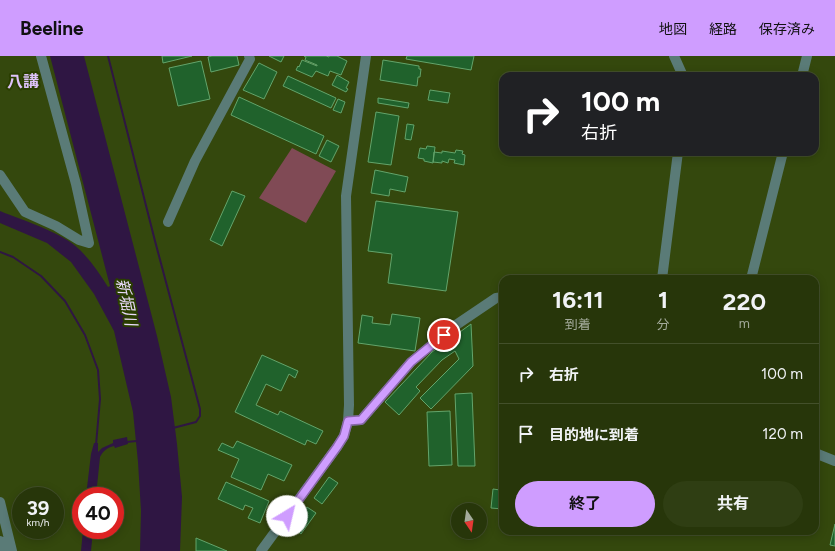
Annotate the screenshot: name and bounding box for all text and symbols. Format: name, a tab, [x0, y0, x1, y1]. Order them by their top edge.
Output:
text: Beeline	[20, 17, 84, 40]
text: 地図	[659, 21, 687, 38]
text: 経路	[709, 21, 737, 38]
text: 保存済み	[759, 21, 815, 38]
district label: 八講	[7, 72, 39, 91]
text: 100 m	[581, 84, 660, 118]
icon: right	[515, 88, 567, 140]
text: 右折	[581, 122, 617, 144]
water label: 新堀川	[112, 277, 141, 330]
text: 16:11	[552, 285, 604, 314]
text: 1	[658, 285, 668, 314]
text: 220	[723, 287, 766, 316]
text: m	[739, 316, 750, 331]
text: 到着	[565, 317, 591, 332]
text: 分	[657, 317, 670, 332]
pin	[427, 318, 461, 352]
icon: arrive	[433, 324, 455, 346]
icon: right	[515, 363, 537, 385]
text: 100 m	[761, 365, 803, 383]
text: 右折	[549, 366, 579, 384]
icon: arrive	[515, 423, 537, 445]
text: 120 m	[762, 425, 803, 443]
text: 目的地に到着	[549, 426, 639, 444]
button: 終了	[515, 481, 655, 527]
button: 共有	[663, 481, 803, 527]
speed limit sign: 40	[72, 487, 124, 539]
position arrow	[266, 495, 308, 537]
text: 39	[27, 496, 49, 520]
north arrow	[451, 503, 487, 539]
map controls	[451, 503, 487, 539]
text: km/h	[27, 516, 49, 529]

